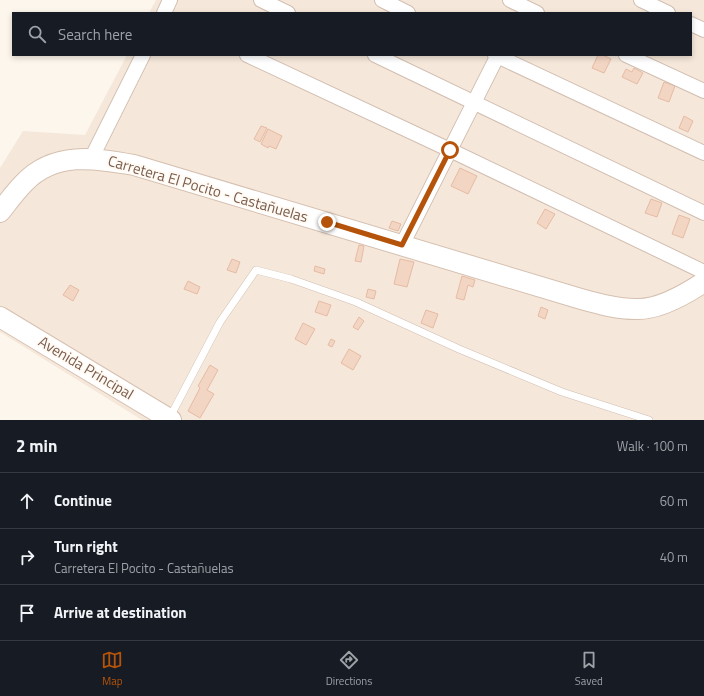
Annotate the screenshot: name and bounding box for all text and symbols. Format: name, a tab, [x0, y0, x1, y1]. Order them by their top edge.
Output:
search box	[12, 12, 692, 56]
icon: search	[26, 23, 48, 45]
text: Search here	[58, 23, 132, 46]
route start	[441, 141, 459, 159]
street label: Carretera El Pocito - Castañuelas	[105, 149, 311, 228]
route end	[318, 213, 336, 231]
street label: Avenida Principal	[34, 330, 138, 405]
text: 2 min	[16, 433, 57, 459]
text: Walk · 100 m	[617, 436, 688, 456]
text: Continue	[54, 489, 112, 512]
icon: ahead	[16, 490, 38, 512]
text: 60 m	[660, 491, 688, 511]
text: Turn right	[54, 535, 118, 558]
icon: right	[16, 546, 38, 568]
text: 40 m	[660, 547, 688, 567]
text: Carretera El Pocito - Castañuelas	[54, 558, 234, 578]
text: Arrive at destination	[54, 601, 187, 624]
icon: arrive	[16, 602, 38, 624]
tab: Map	[101, 649, 123, 689]
tab: Directions	[326, 649, 372, 689]
tab: Saved	[575, 649, 603, 689]

